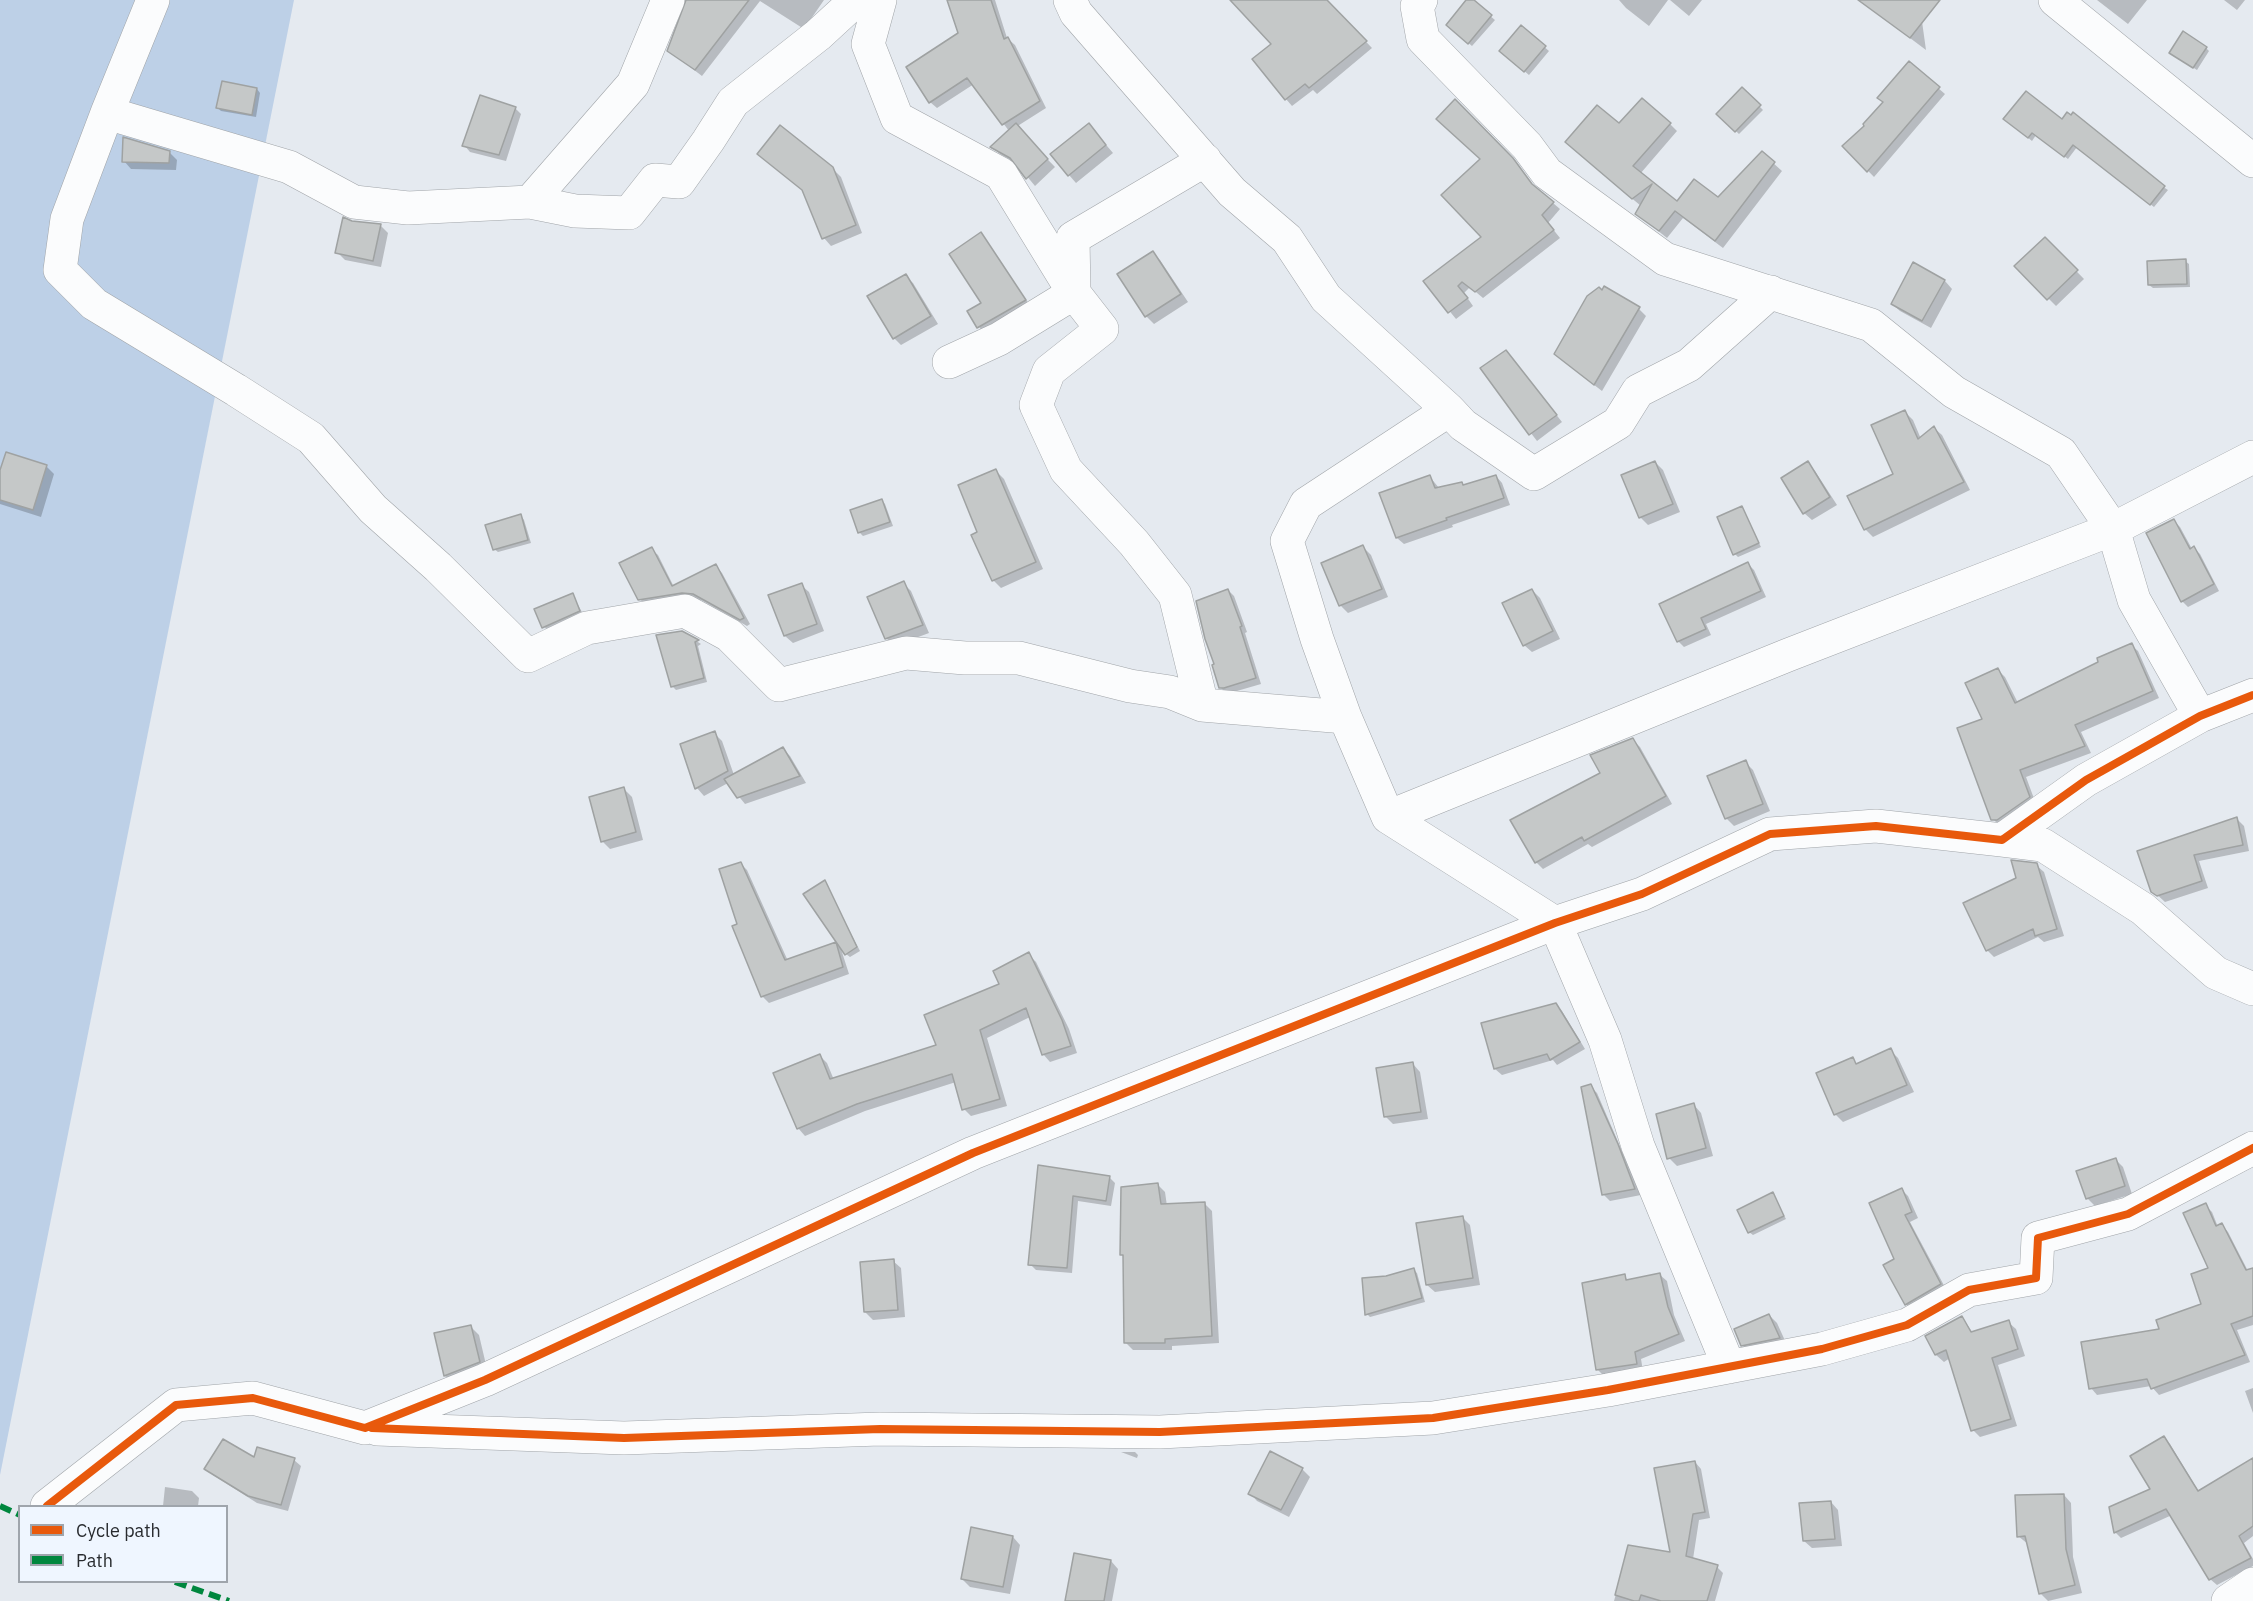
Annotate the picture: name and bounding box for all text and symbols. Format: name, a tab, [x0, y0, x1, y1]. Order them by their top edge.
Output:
legend	[18, 1505, 228, 1583]
text: Cycle path	[76, 1519, 161, 1542]
text: Path	[76, 1549, 113, 1572]

